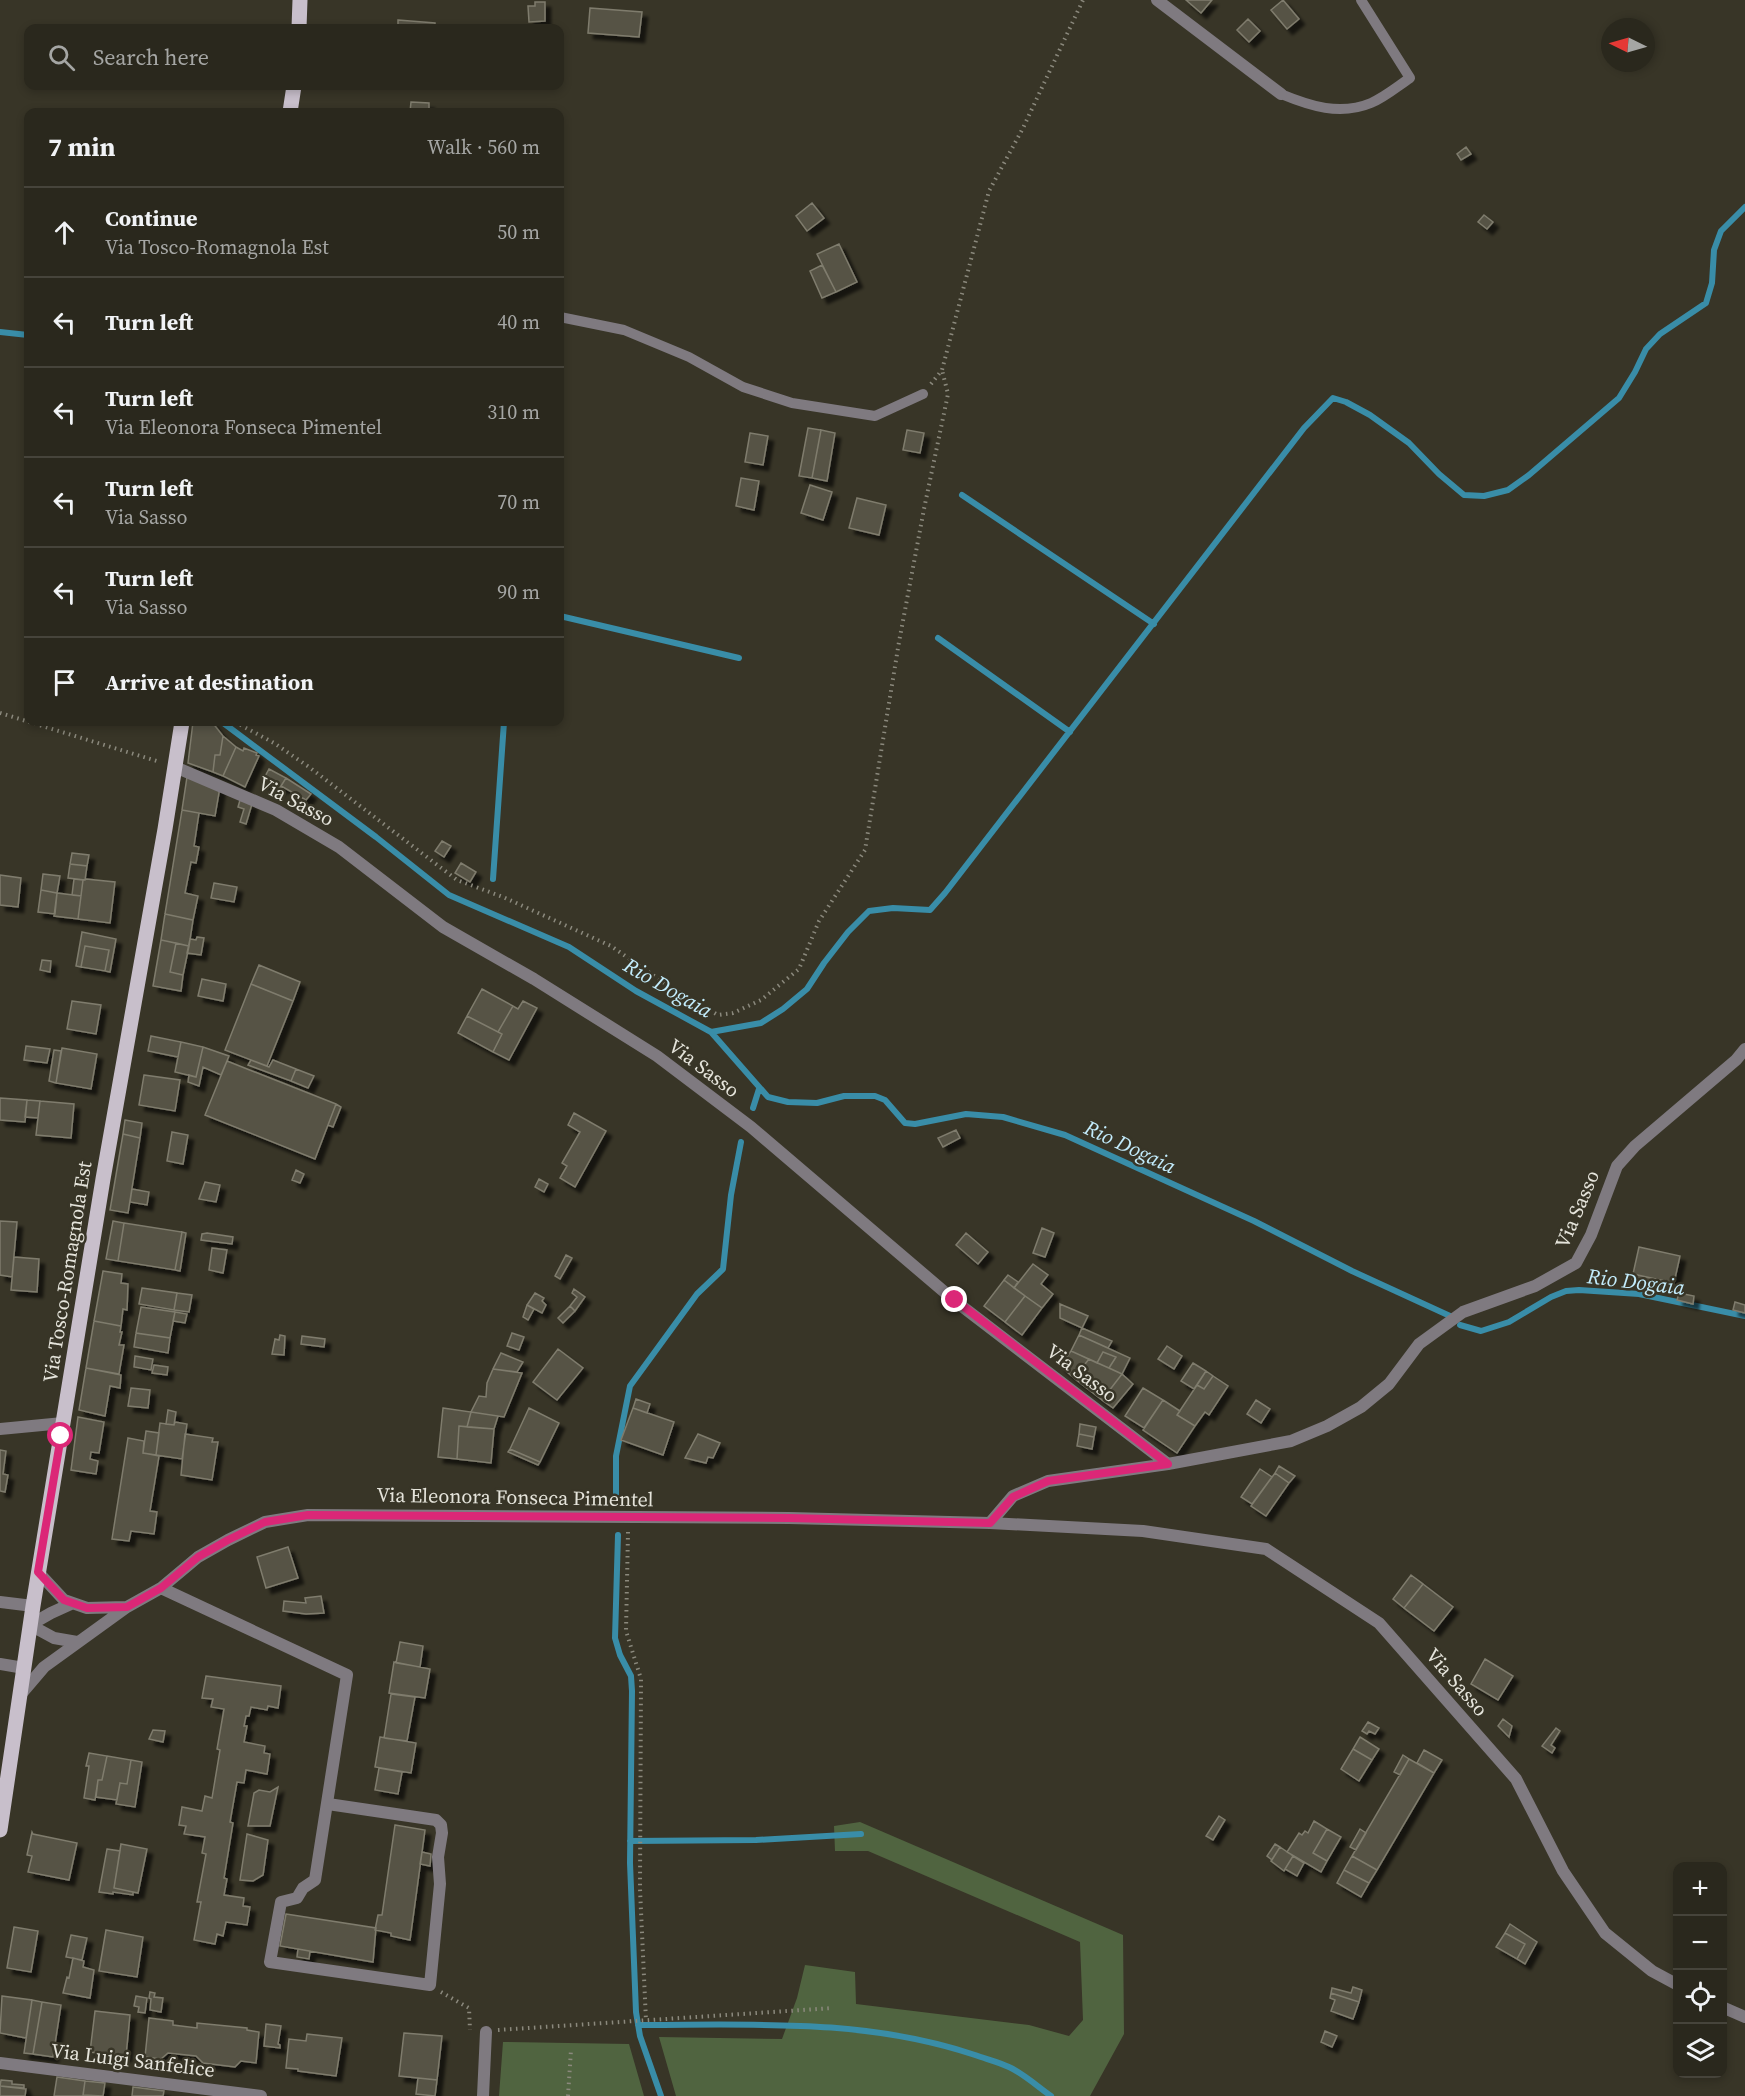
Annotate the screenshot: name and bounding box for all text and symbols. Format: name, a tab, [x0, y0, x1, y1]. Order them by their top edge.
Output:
north arrow	[1601, 18, 1655, 72]
search box	[24, 24, 564, 90]
icon: search	[45, 41, 78, 74]
text: Search here	[93, 42, 209, 72]
text: 7 min	[48, 129, 115, 165]
text: Walk · 560 m	[427, 133, 540, 161]
text: Continue	[105, 203, 198, 233]
icon: ahead	[48, 216, 81, 249]
text: 50 m	[497, 218, 540, 246]
text: Via Tosco-Romagnola Est	[105, 233, 329, 261]
icon: left	[48, 306, 81, 339]
text: Turn left	[105, 307, 193, 337]
text: 40 m	[497, 308, 540, 336]
text: Turn left	[105, 383, 193, 413]
icon: left	[48, 396, 81, 429]
text: 310 m	[487, 398, 540, 426]
text: Via Eleonora Fonseca Pimentel	[105, 413, 382, 441]
text: Turn left	[105, 473, 193, 503]
icon: left	[48, 486, 81, 519]
text: 70 m	[497, 488, 540, 516]
text: Via Sasso	[105, 503, 187, 531]
text: Turn left	[105, 563, 193, 593]
icon: left	[48, 576, 81, 609]
text: 90 m	[497, 578, 540, 606]
text: Via Sasso	[105, 593, 187, 621]
icon: arrive	[48, 666, 81, 699]
text: Arrive at destination	[105, 667, 314, 697]
street label: Via Sasso	[253, 769, 339, 833]
water label: Rio Dogaia	[618, 950, 718, 1025]
street label: Via Sasso	[663, 1032, 745, 1104]
water label: Rio Dogaia	[1079, 1112, 1181, 1180]
street label: Via Tosco-Romagnola Est	[36, 1159, 98, 1385]
street label: Via Sasso	[1548, 1166, 1606, 1252]
water label: Rio Dogaia	[1585, 1261, 1686, 1302]
route end	[941, 1286, 967, 1312]
street label: Via Sasso	[1041, 1337, 1123, 1409]
route start	[47, 1422, 73, 1448]
street label: Via Eleonora Fonseca Pimentel	[376, 1481, 654, 1513]
street label: Via Sasso	[1419, 1642, 1495, 1722]
map controls	[1673, 1862, 1727, 2078]
button: +	[1673, 1862, 1727, 1916]
button: −	[1673, 1916, 1727, 1970]
button: locate	[1673, 1970, 1727, 2024]
button: layers	[1673, 2024, 1727, 2078]
street label: Via Luigi Sanfelice	[49, 2036, 217, 2084]

